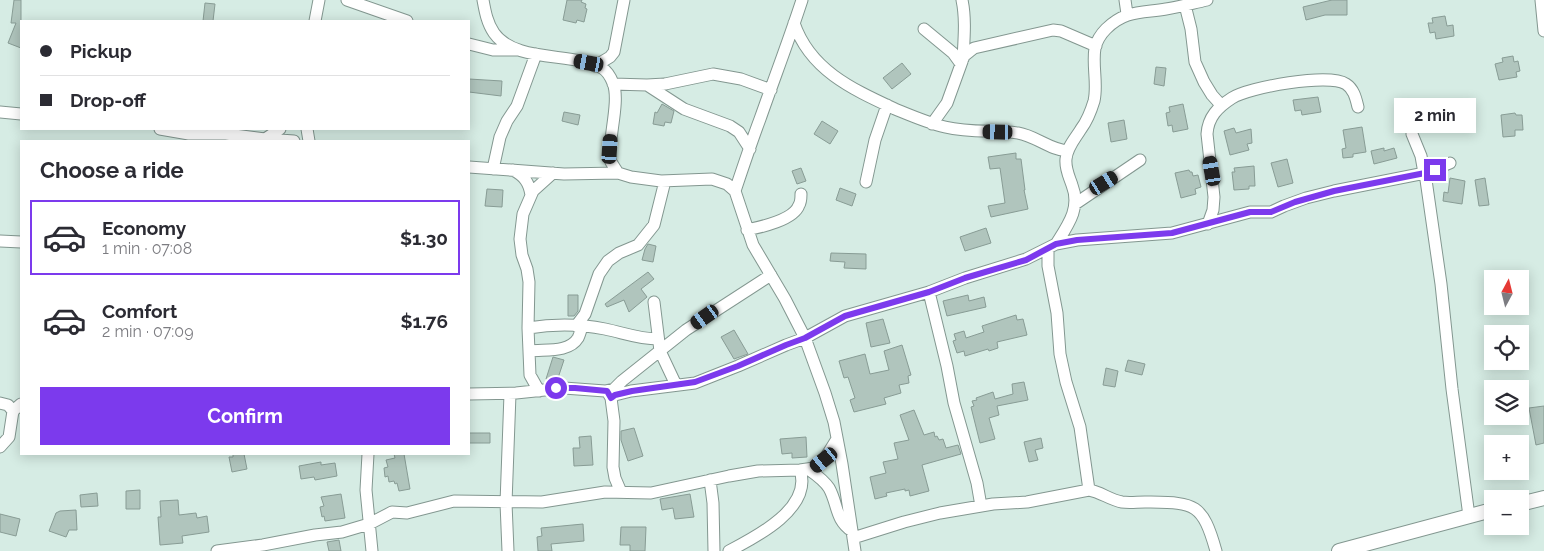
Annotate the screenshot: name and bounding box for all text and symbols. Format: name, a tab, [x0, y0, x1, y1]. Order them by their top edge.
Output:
text: Pickup	[70, 40, 132, 62]
car	[572, 53, 605, 73]
text: Drop-off	[70, 89, 146, 111]
callout: 2 min	[1394, 98, 1476, 132]
text: 2 min	[1414, 106, 1456, 125]
car	[982, 124, 1013, 140]
car	[601, 134, 618, 164]
car	[1202, 155, 1221, 187]
text: Choose a ride	[40, 157, 184, 183]
route end	[1424, 159, 1446, 181]
car	[1087, 169, 1120, 197]
icon: car	[42, 215, 87, 260]
text: Economy	[102, 217, 186, 239]
text: $1.30	[400, 227, 448, 249]
text: 1 min · 07:08	[102, 239, 192, 258]
north arrow	[1484, 270, 1529, 315]
map controls	[1484, 270, 1529, 535]
icon: car	[42, 298, 87, 343]
text: Comfort	[102, 300, 177, 322]
car	[688, 302, 721, 332]
text: $1.76	[400, 310, 448, 332]
text: 2 min · 07:09	[102, 322, 194, 341]
button: locate	[1484, 325, 1529, 370]
route start	[545, 377, 567, 399]
button: layers	[1484, 380, 1529, 425]
button: Confirm	[40, 387, 450, 445]
button: +	[1484, 435, 1529, 480]
car	[807, 445, 840, 475]
button: −	[1484, 490, 1529, 535]

